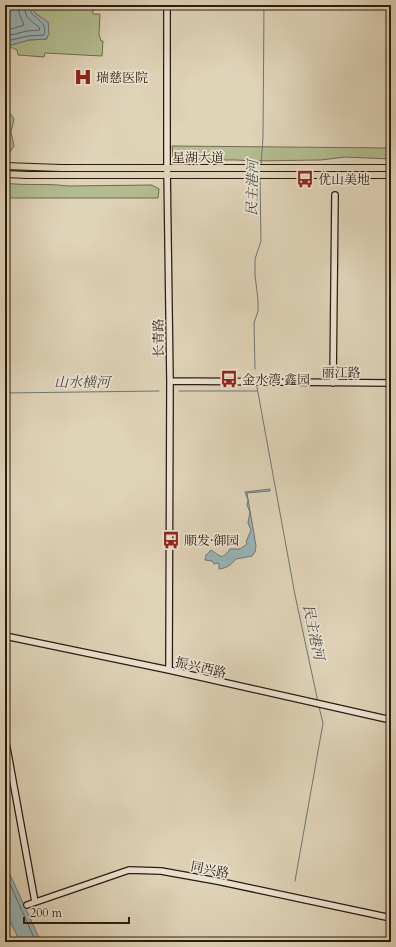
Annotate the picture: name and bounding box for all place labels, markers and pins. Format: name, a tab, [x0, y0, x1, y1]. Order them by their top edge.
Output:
hospital icon: 瑞慈医院	[73, 67, 93, 87]
place label: 瑞慈医院	[96, 69, 148, 87]
bus stop icon: 优山美地	[295, 169, 315, 189]
place label: 优山美地	[318, 171, 370, 189]
bus stop icon: 金水湾·鑫园	[219, 369, 239, 389]
place label: 金水湾·鑫园	[242, 371, 310, 389]
bus stop icon: 顺发·御园	[161, 530, 181, 550]
place label: 顺发·御园	[184, 532, 239, 550]

